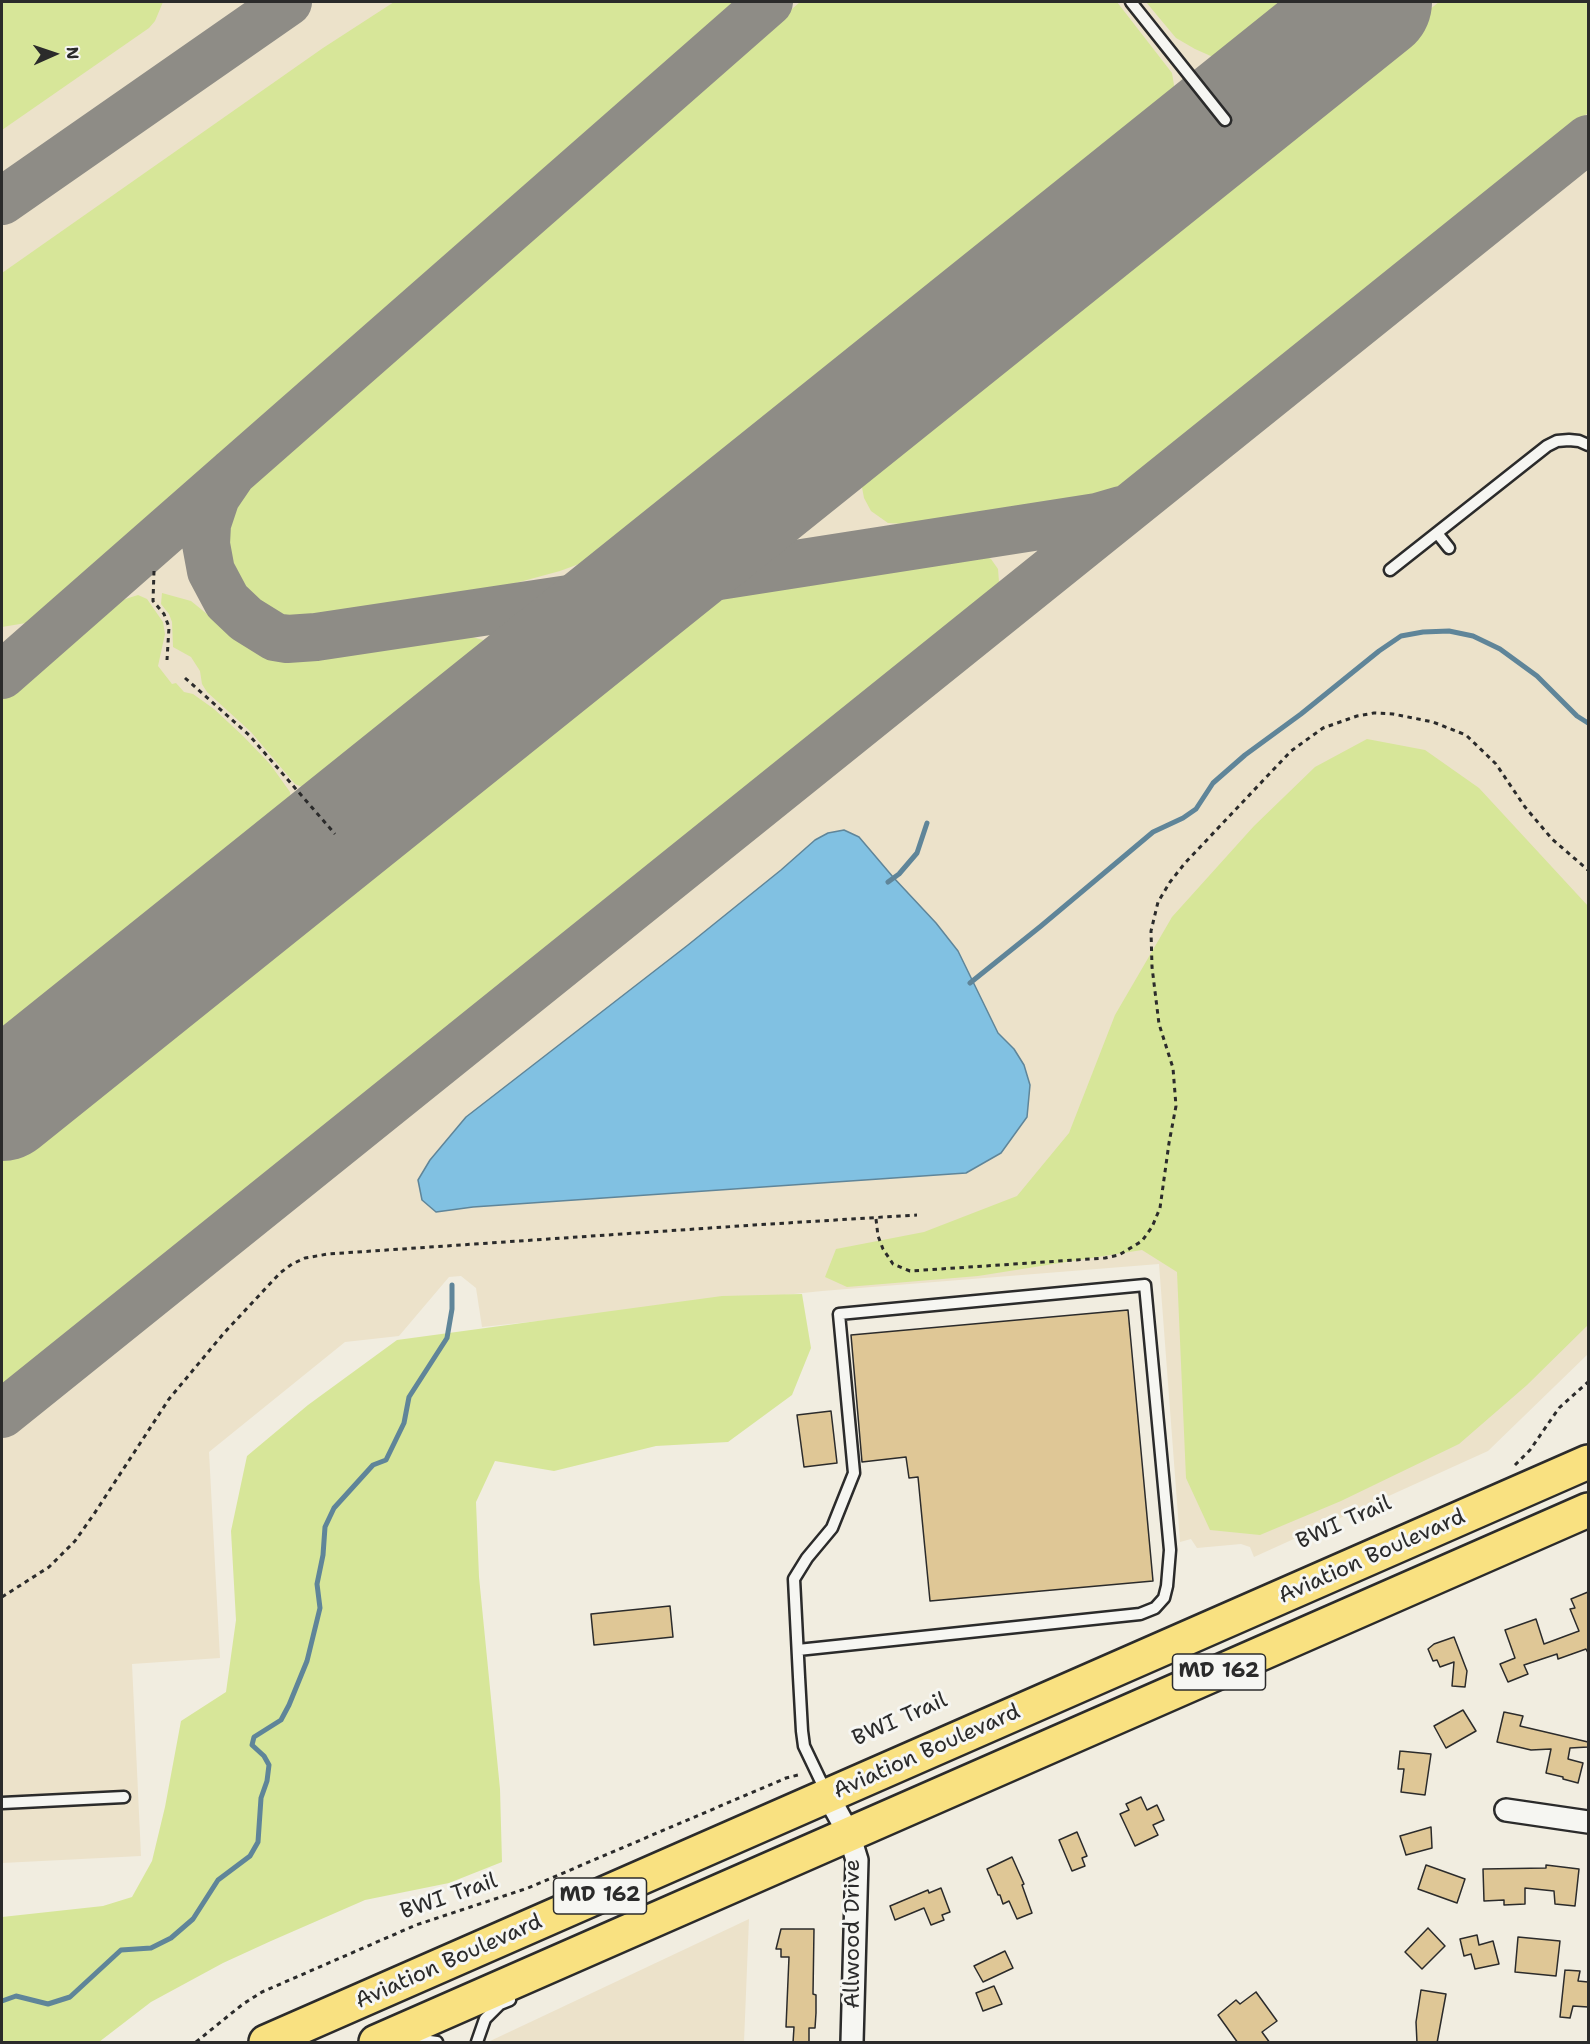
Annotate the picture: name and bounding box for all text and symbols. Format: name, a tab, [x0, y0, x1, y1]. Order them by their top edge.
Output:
north arrow	[24, 24, 84, 84]
text: N	[62, 46, 83, 60]
street label: BWI Trail	[1293, 1490, 1395, 1556]
street label: Aviation Boulevard	[1275, 1504, 1469, 1610]
road number: MD 162	[1172, 1654, 1266, 1690]
street label: BWI Trail	[849, 1687, 951, 1753]
street label: Aviation Boulevard	[830, 1699, 1024, 1805]
street label: Allwood Drive	[840, 1859, 866, 2009]
street label: BWI Trail	[397, 1868, 501, 1926]
road number: MD 162	[554, 1878, 646, 1914]
street label: Aviation Boulevard	[352, 1909, 546, 2015]

